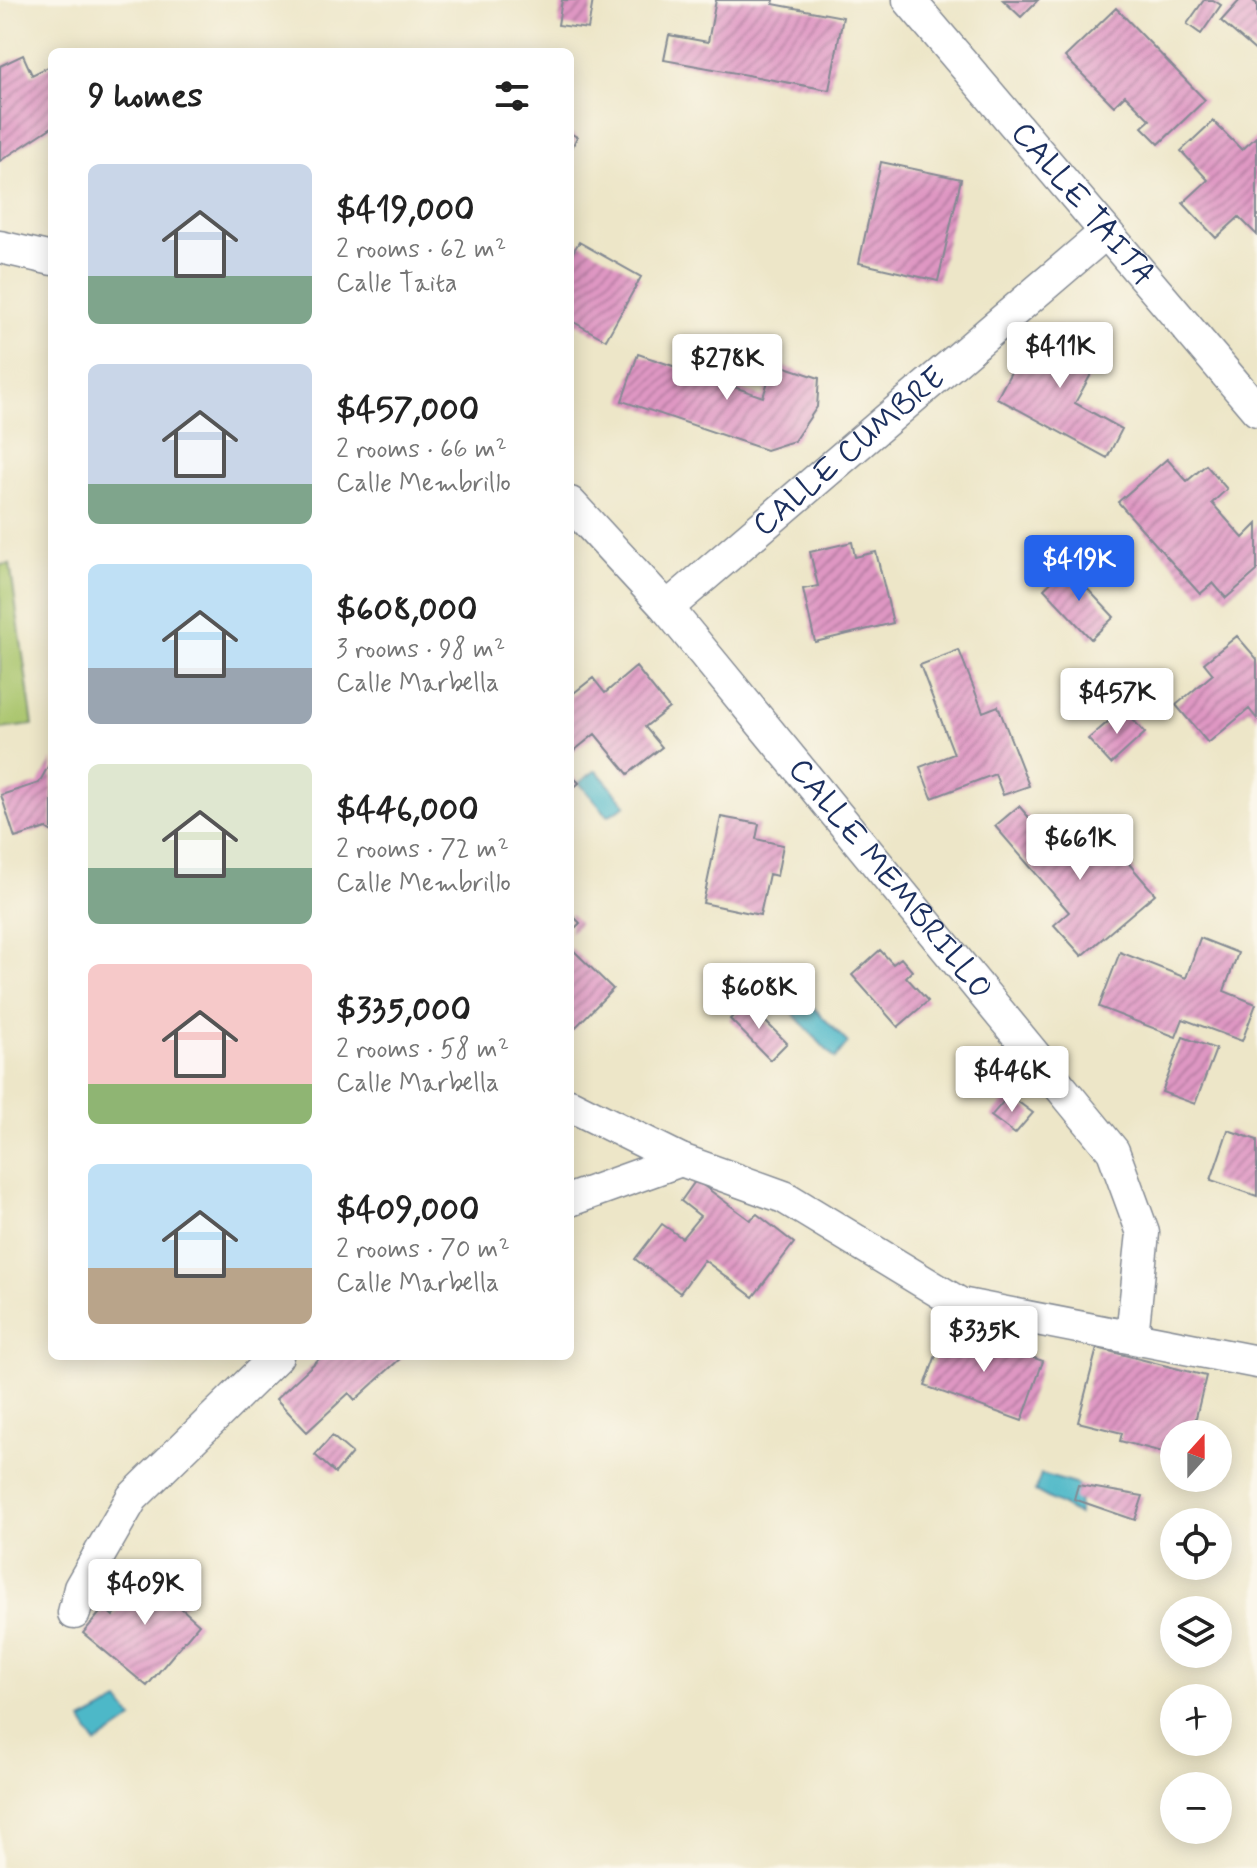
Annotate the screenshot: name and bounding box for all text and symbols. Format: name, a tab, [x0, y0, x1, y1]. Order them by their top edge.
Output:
text: 9 homes	[88, 74, 203, 119]
icon: filters	[490, 74, 534, 118]
street label: CALLE TAITA	[1001, 113, 1164, 295]
text: $419,000	[336, 188, 475, 233]
icon: home	[152, 196, 248, 292]
text: 2 rooms · 62 m²	[336, 233, 506, 267]
text: Calle Taita	[336, 267, 457, 301]
pin: $411K	[1004, 322, 1116, 390]
text: $411K	[1025, 331, 1095, 365]
pin: $278K	[671, 334, 783, 402]
text: $278K	[690, 343, 764, 377]
street label: CALLE CUMBRE	[744, 357, 955, 546]
text: $457,000	[336, 388, 479, 433]
icon: home	[152, 396, 248, 492]
text: 2 rooms · 66 m²	[336, 433, 507, 467]
text: Calle Membrillo	[336, 467, 511, 501]
pin: $419K	[1023, 535, 1135, 603]
text: $419K	[1042, 544, 1116, 578]
text: $608,000	[336, 588, 477, 633]
icon: home	[152, 596, 248, 692]
text: 3 rooms · 98 m²	[336, 633, 505, 667]
text: Calle Marbella	[336, 667, 499, 701]
pin: $457K	[1061, 668, 1173, 736]
text: $457K	[1078, 677, 1156, 711]
street label: CALLE MEMBRILLO	[778, 750, 1001, 1009]
text: $446,000	[336, 788, 479, 833]
icon: home	[152, 796, 248, 892]
pin: $661K	[1024, 814, 1136, 882]
text: $661K	[1044, 823, 1116, 857]
text: 2 rooms · 72 m²	[336, 833, 509, 867]
text: Calle Membrillo	[336, 867, 511, 901]
pin: $608K	[703, 963, 815, 1031]
text: $608K	[721, 972, 797, 1006]
text: $335,000	[336, 988, 471, 1033]
icon: home	[152, 996, 248, 1092]
text: 2 rooms · 58 m²	[336, 1033, 509, 1067]
pin: $446K	[956, 1046, 1068, 1114]
text: $446K	[974, 1055, 1050, 1089]
text: Calle Marbella	[336, 1067, 499, 1101]
text: $409,000	[336, 1188, 479, 1233]
icon: home	[152, 1196, 248, 1292]
text: 2 rooms · 70 m²	[336, 1233, 510, 1267]
text: Calle Marbella	[336, 1267, 499, 1301]
pin: $335K	[928, 1306, 1040, 1374]
text: $335K	[949, 1315, 1019, 1349]
north arrow	[1160, 1420, 1232, 1492]
map controls	[1160, 1420, 1232, 1844]
button: locate	[1160, 1508, 1232, 1580]
pin: $409K	[89, 1559, 201, 1627]
text: $409K	[106, 1568, 184, 1602]
button: layers	[1160, 1596, 1232, 1668]
button: +	[1160, 1684, 1232, 1756]
button: −	[1160, 1772, 1232, 1844]

